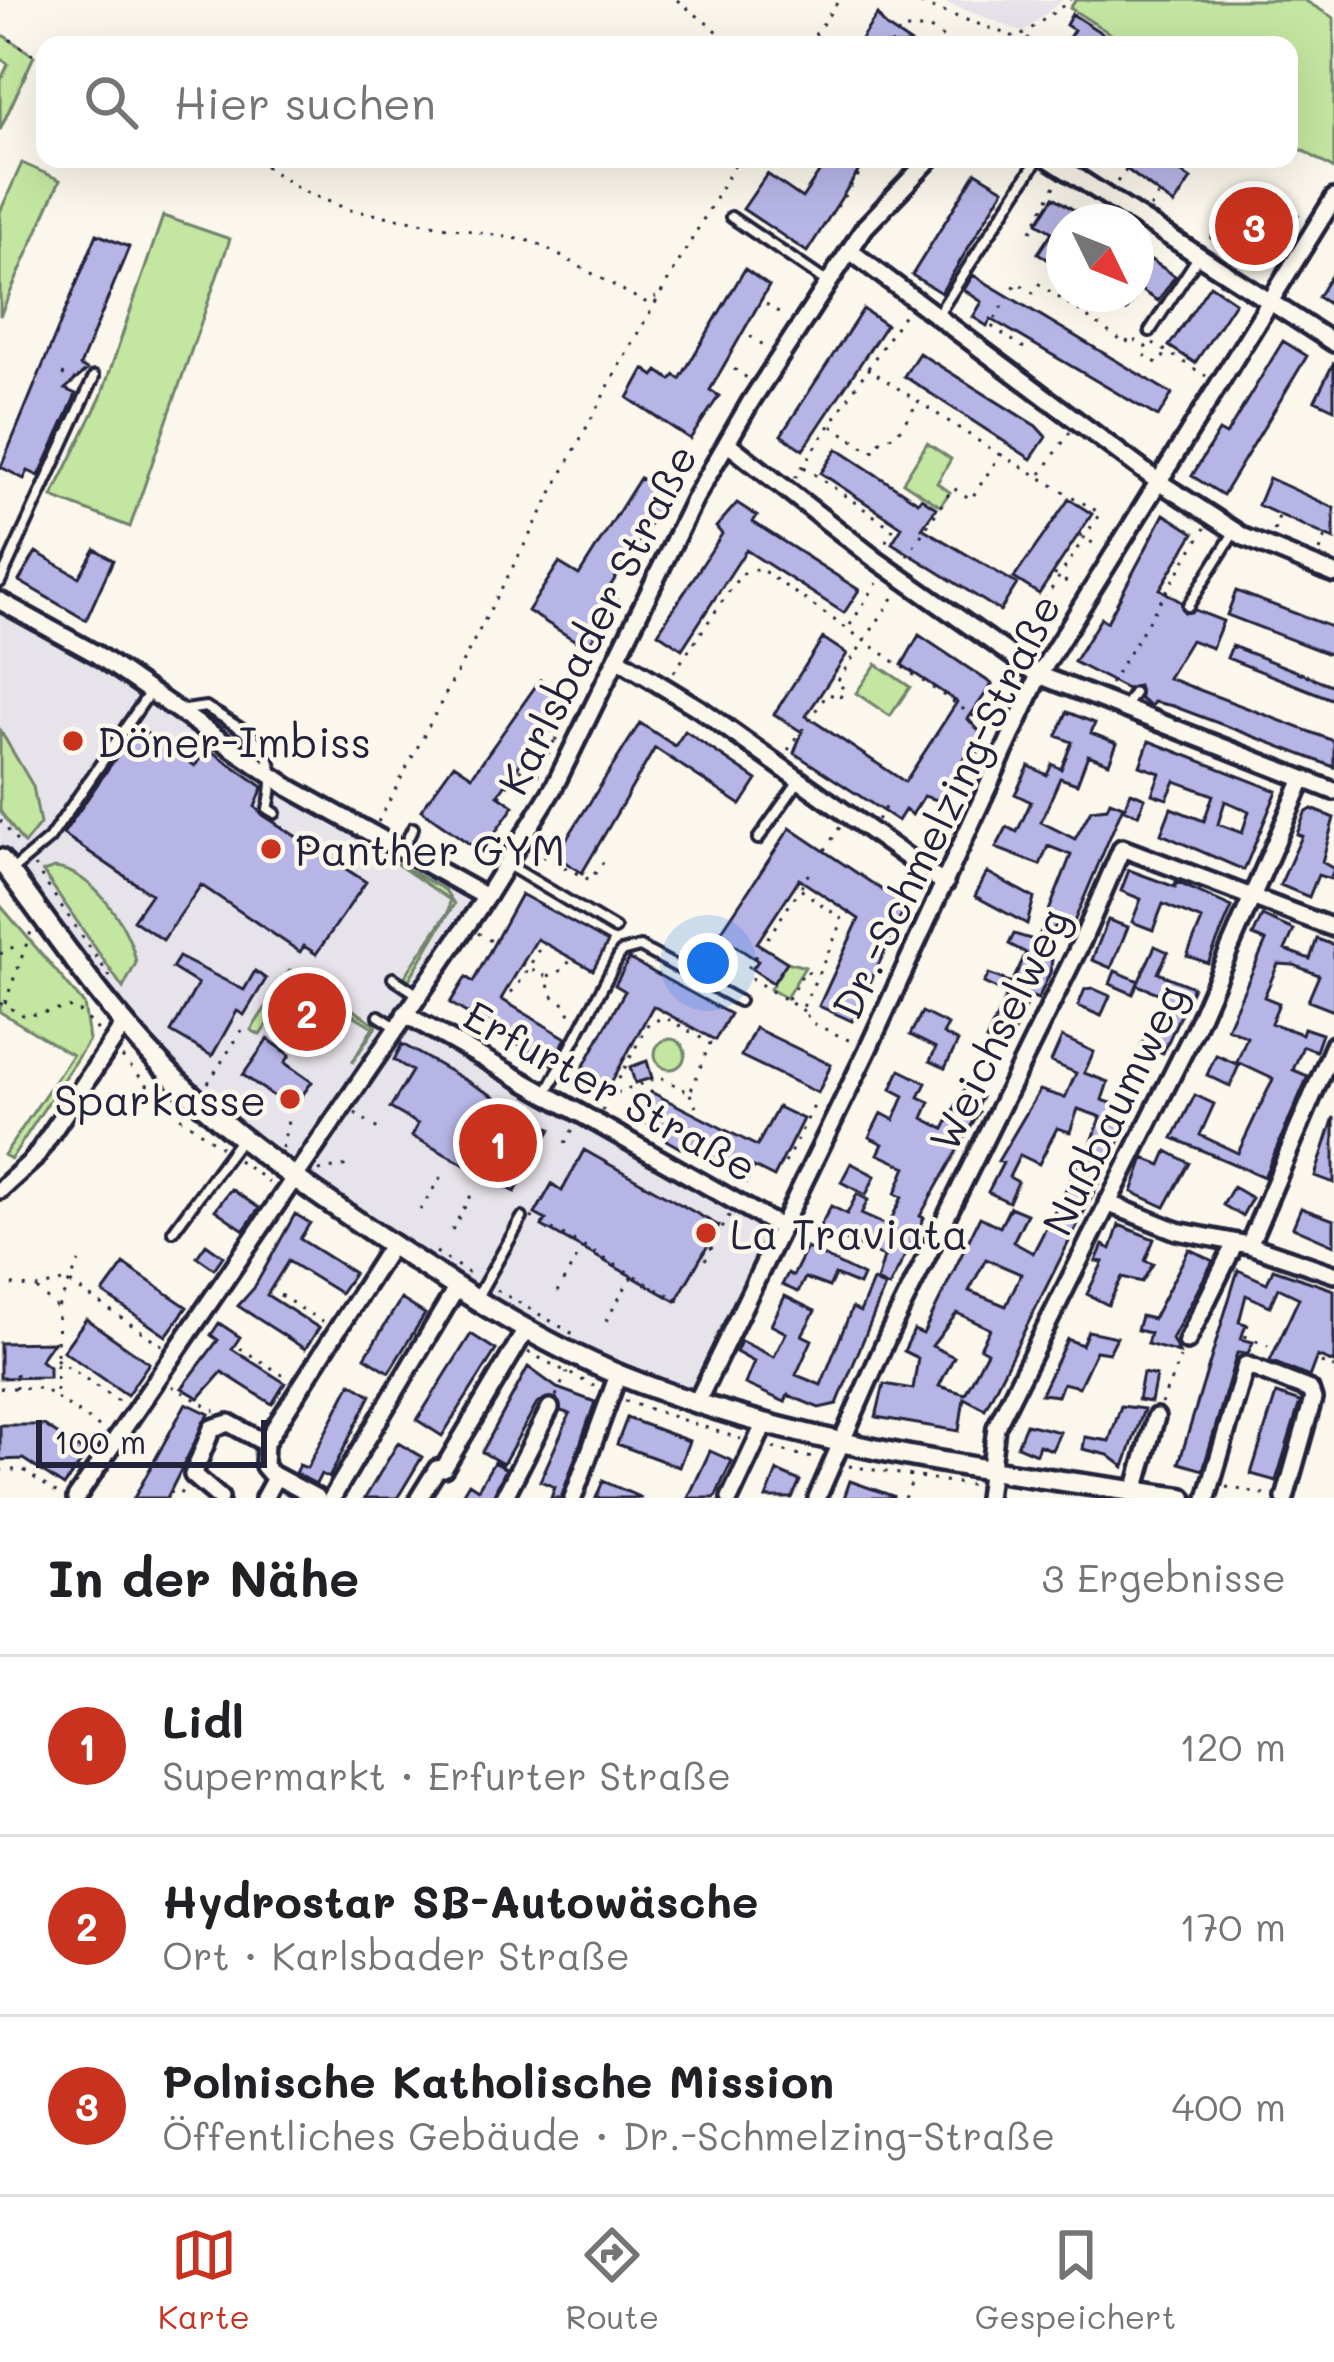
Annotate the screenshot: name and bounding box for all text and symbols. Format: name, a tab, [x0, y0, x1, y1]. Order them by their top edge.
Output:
search box	[36, 36, 1298, 168]
icon: search	[78, 69, 144, 135]
text: Hier suchen	[174, 73, 436, 131]
pin: 3	[1215, 181, 1293, 271]
north arrow	[1046, 204, 1154, 312]
street label: Karlsbader Straße	[484, 435, 708, 803]
street label: Dr.-Schmelzing-Straße	[818, 585, 1072, 1027]
place label: Döner-Imbiss	[97, 714, 371, 769]
marker: Döner-Imbiss	[60, 728, 86, 754]
place label: Panther GYM	[295, 822, 565, 877]
marker: Panther GYM	[258, 836, 284, 862]
street label: Weichselweg	[915, 898, 1081, 1160]
your location	[678, 933, 738, 993]
pin: 2	[268, 967, 346, 1057]
street label: Nußbaumweg	[1028, 974, 1198, 1244]
street label: Erfurter Straße	[455, 987, 767, 1193]
place label: Sparkasse	[54, 1072, 266, 1127]
marker: Sparkasse	[277, 1086, 303, 1112]
pin: 1	[459, 1098, 537, 1188]
place label: La Traviata	[730, 1206, 968, 1261]
marker: La Traviata	[693, 1220, 719, 1246]
scale bar	[36, 1414, 267, 1467]
text: 100 m	[54, 1419, 146, 1462]
text: In der Nähe	[48, 1543, 359, 1610]
text: 3 Ergebnisse	[1042, 1551, 1286, 1602]
text: Lidl	[162, 1691, 244, 1749]
text: 1	[78, 1720, 96, 1771]
text: 120 m	[1179, 1720, 1286, 1771]
text: Supermarkt · Erfurter Straße	[162, 1749, 731, 1800]
text: Hydrostar SB-Autowäsche	[162, 1871, 759, 1929]
text: 2	[76, 1900, 98, 1951]
text: 170 m	[1179, 1900, 1286, 1951]
text: Ort · Karlsbader Straße	[162, 1929, 630, 1980]
text: Polnische Katholische Mission	[162, 2051, 834, 2109]
text: 3	[75, 2080, 99, 2131]
text: 400 m	[1171, 2080, 1286, 2131]
text: Öffentliches Gebäude · Dr.-Schmelzing-Straße	[162, 2109, 1055, 2160]
tab: Karte	[158, 2222, 250, 2337]
tab: Route	[566, 2222, 659, 2337]
tab: Gespeichert	[975, 2222, 1176, 2337]

